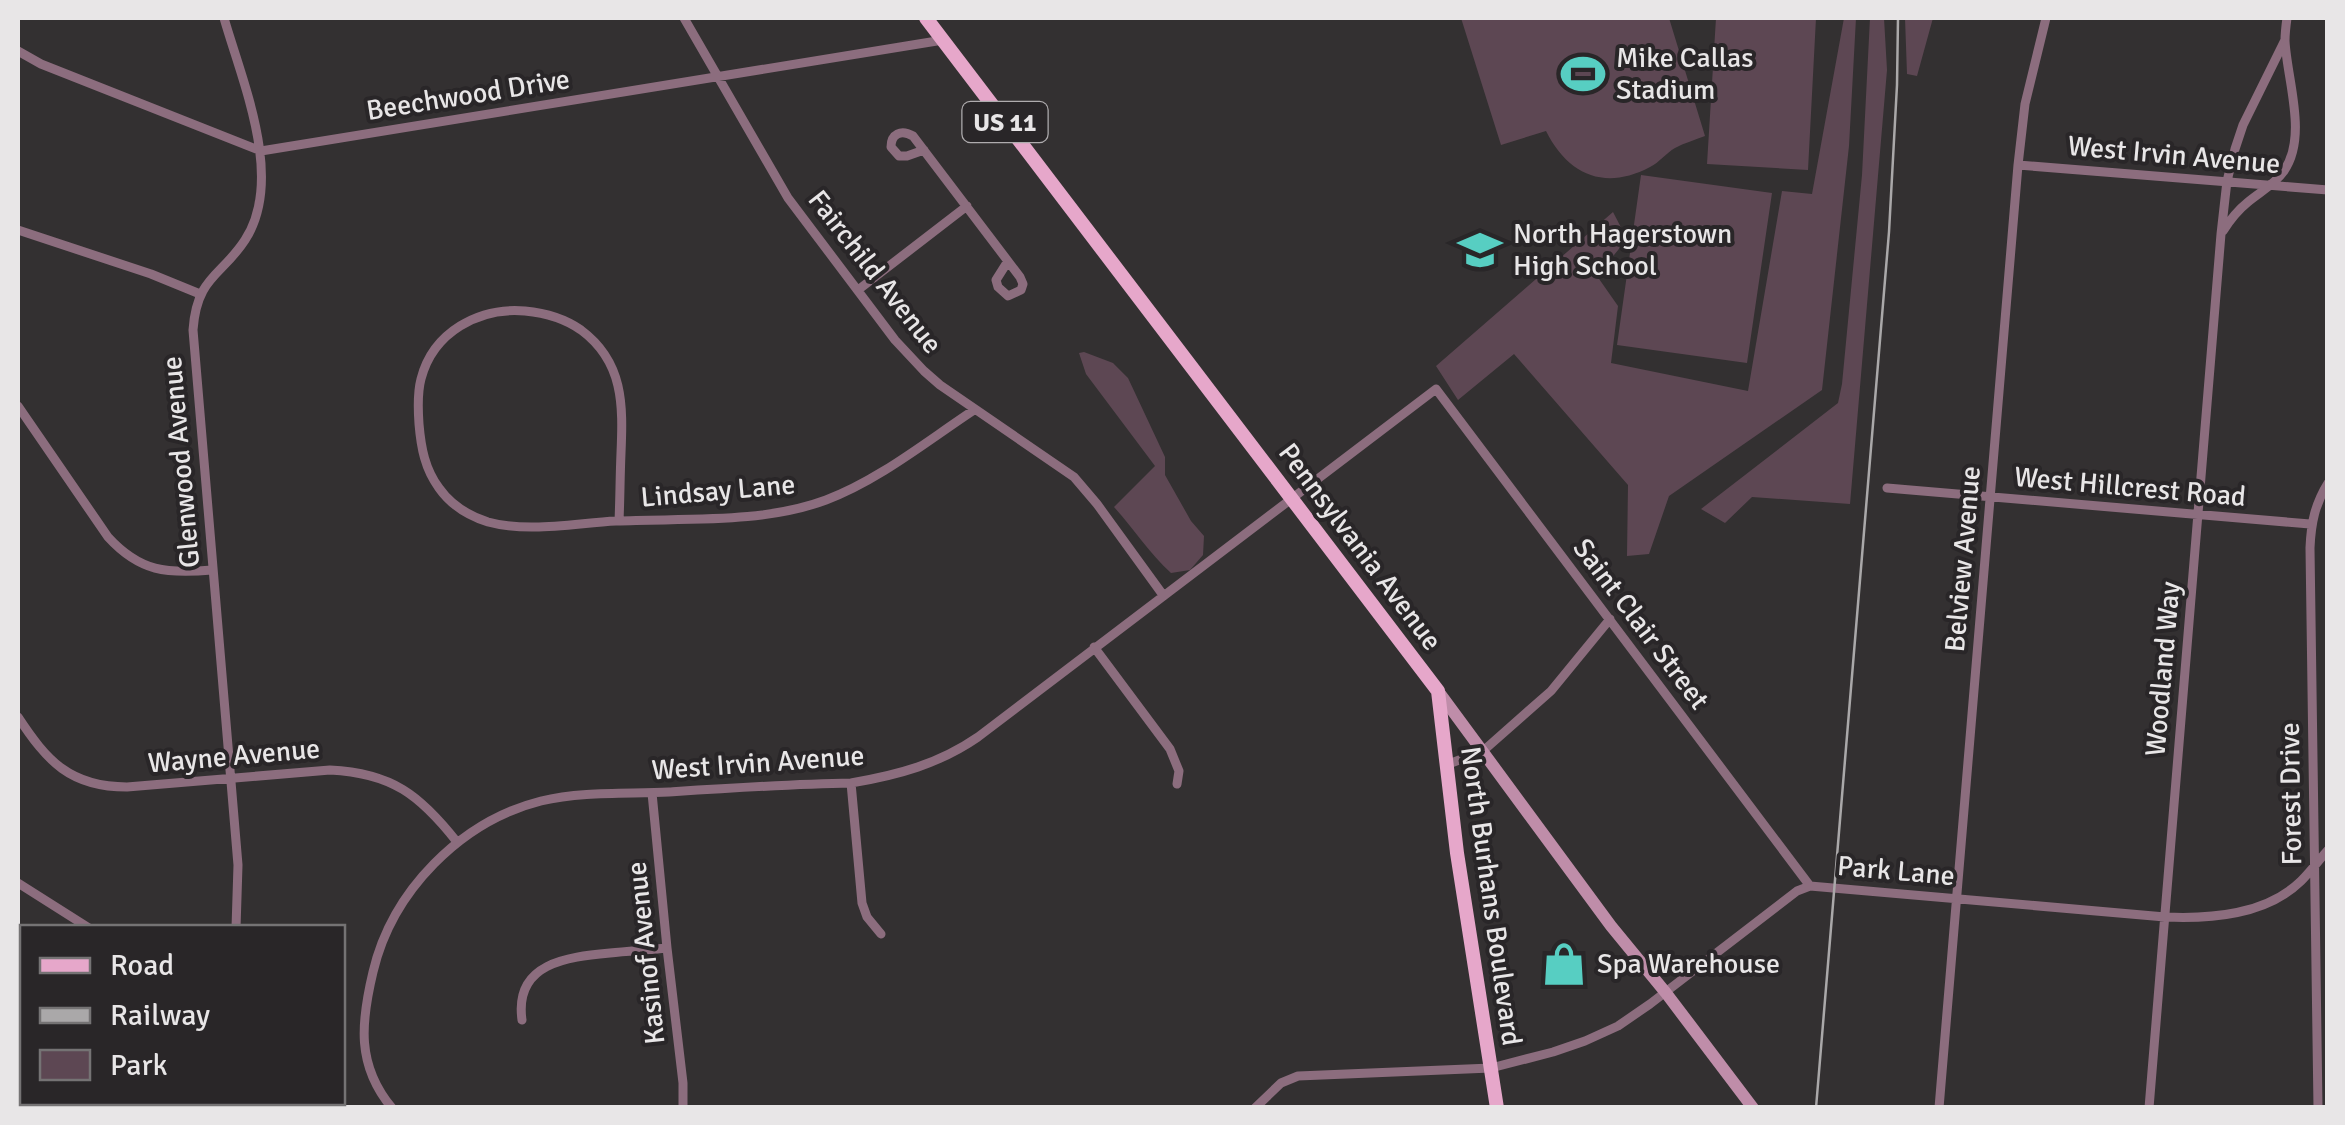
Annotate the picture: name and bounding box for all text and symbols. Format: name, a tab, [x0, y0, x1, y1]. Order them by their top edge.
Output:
place label: Mike Callas Stadium	[1616, 41, 1753, 107]
sports icon: Mike Callas Stadium	[1559, 50, 1607, 98]
street label: Beechwood Drive	[364, 62, 572, 128]
road number: US 11	[962, 102, 1048, 142]
street label: West Irvin Avenue	[2066, 129, 2282, 181]
street label: Fairchild Avenue	[801, 184, 949, 360]
place label: North Hagerstown High School	[1513, 217, 1732, 283]
school or university icon: North Hagerstown High School	[1456, 226, 1504, 274]
street label: Glenwood Avenue	[155, 355, 207, 569]
street label: Pennsylvania Avenue	[1271, 437, 1449, 657]
street label: West Hillcrest Road	[2013, 460, 2247, 514]
street label: Belview Avenue	[1938, 465, 1988, 653]
street label: Lindsay Lane	[639, 467, 797, 515]
street label: Saint Clair Street	[1566, 532, 1716, 716]
street label: Woodland Way	[2138, 580, 2188, 758]
street label: Forest Drive	[2273, 722, 2309, 866]
street label: Wayne Avenue	[146, 732, 322, 780]
street label: West Irvin Avenue	[650, 739, 866, 787]
street label: North Burhans Boulevard	[1453, 744, 1529, 1048]
street label: Park Lane	[1836, 849, 1956, 893]
street label: Kasinof Avenue	[619, 860, 673, 1046]
legend	[20, 925, 345, 1105]
shop icon: Spa Warehouse	[1540, 940, 1588, 988]
text: Road	[110, 947, 174, 984]
place label: Spa Warehouse	[1597, 947, 1780, 981]
text: Railway	[110, 997, 210, 1034]
text: Park	[110, 1047, 168, 1084]

